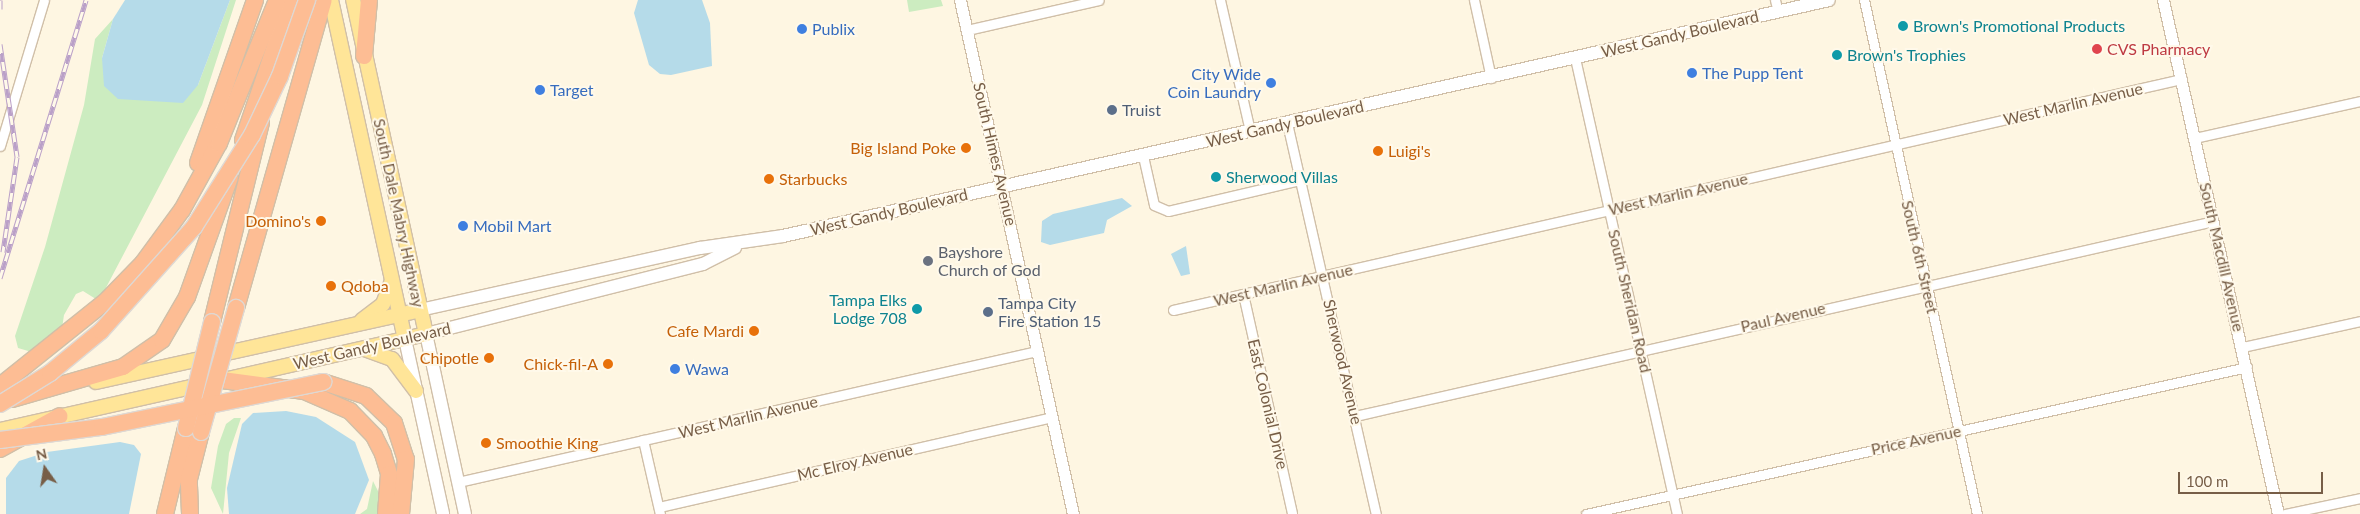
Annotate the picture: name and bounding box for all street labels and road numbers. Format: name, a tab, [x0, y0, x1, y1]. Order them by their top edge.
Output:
street label: West Gandy Boulevard	[1599, 6, 1761, 62]
street label: West Marlin Avenue	[2001, 79, 2145, 129]
street label: South Himes Avenue	[969, 80, 1021, 228]
street label: West Gandy Boulevard	[1204, 96, 1366, 152]
street label: South Dale Mabry Highway	[370, 117, 428, 309]
street label: West Marlin Avenue	[1606, 169, 1750, 219]
street label: South Macdill Avenue	[2195, 180, 2249, 334]
street label: West Gandy Boulevard	[808, 184, 970, 240]
street label: South 6th Street	[1898, 199, 1942, 315]
street label: South Sheridan Road	[1604, 228, 1656, 374]
street label: West Marlin Avenue	[1211, 260, 1355, 310]
street label: Sherwood Avenue	[1319, 297, 1367, 427]
street label: Paul Avenue	[1738, 298, 1828, 336]
street label: West Gandy Boulevard	[291, 318, 453, 374]
street label: East Colonial Drive	[1244, 337, 1292, 471]
street label: West Marlin Avenue	[676, 392, 820, 442]
street label: Price Avenue	[1869, 421, 1963, 459]
street label: Mc Elroy Avenue	[795, 439, 915, 485]

